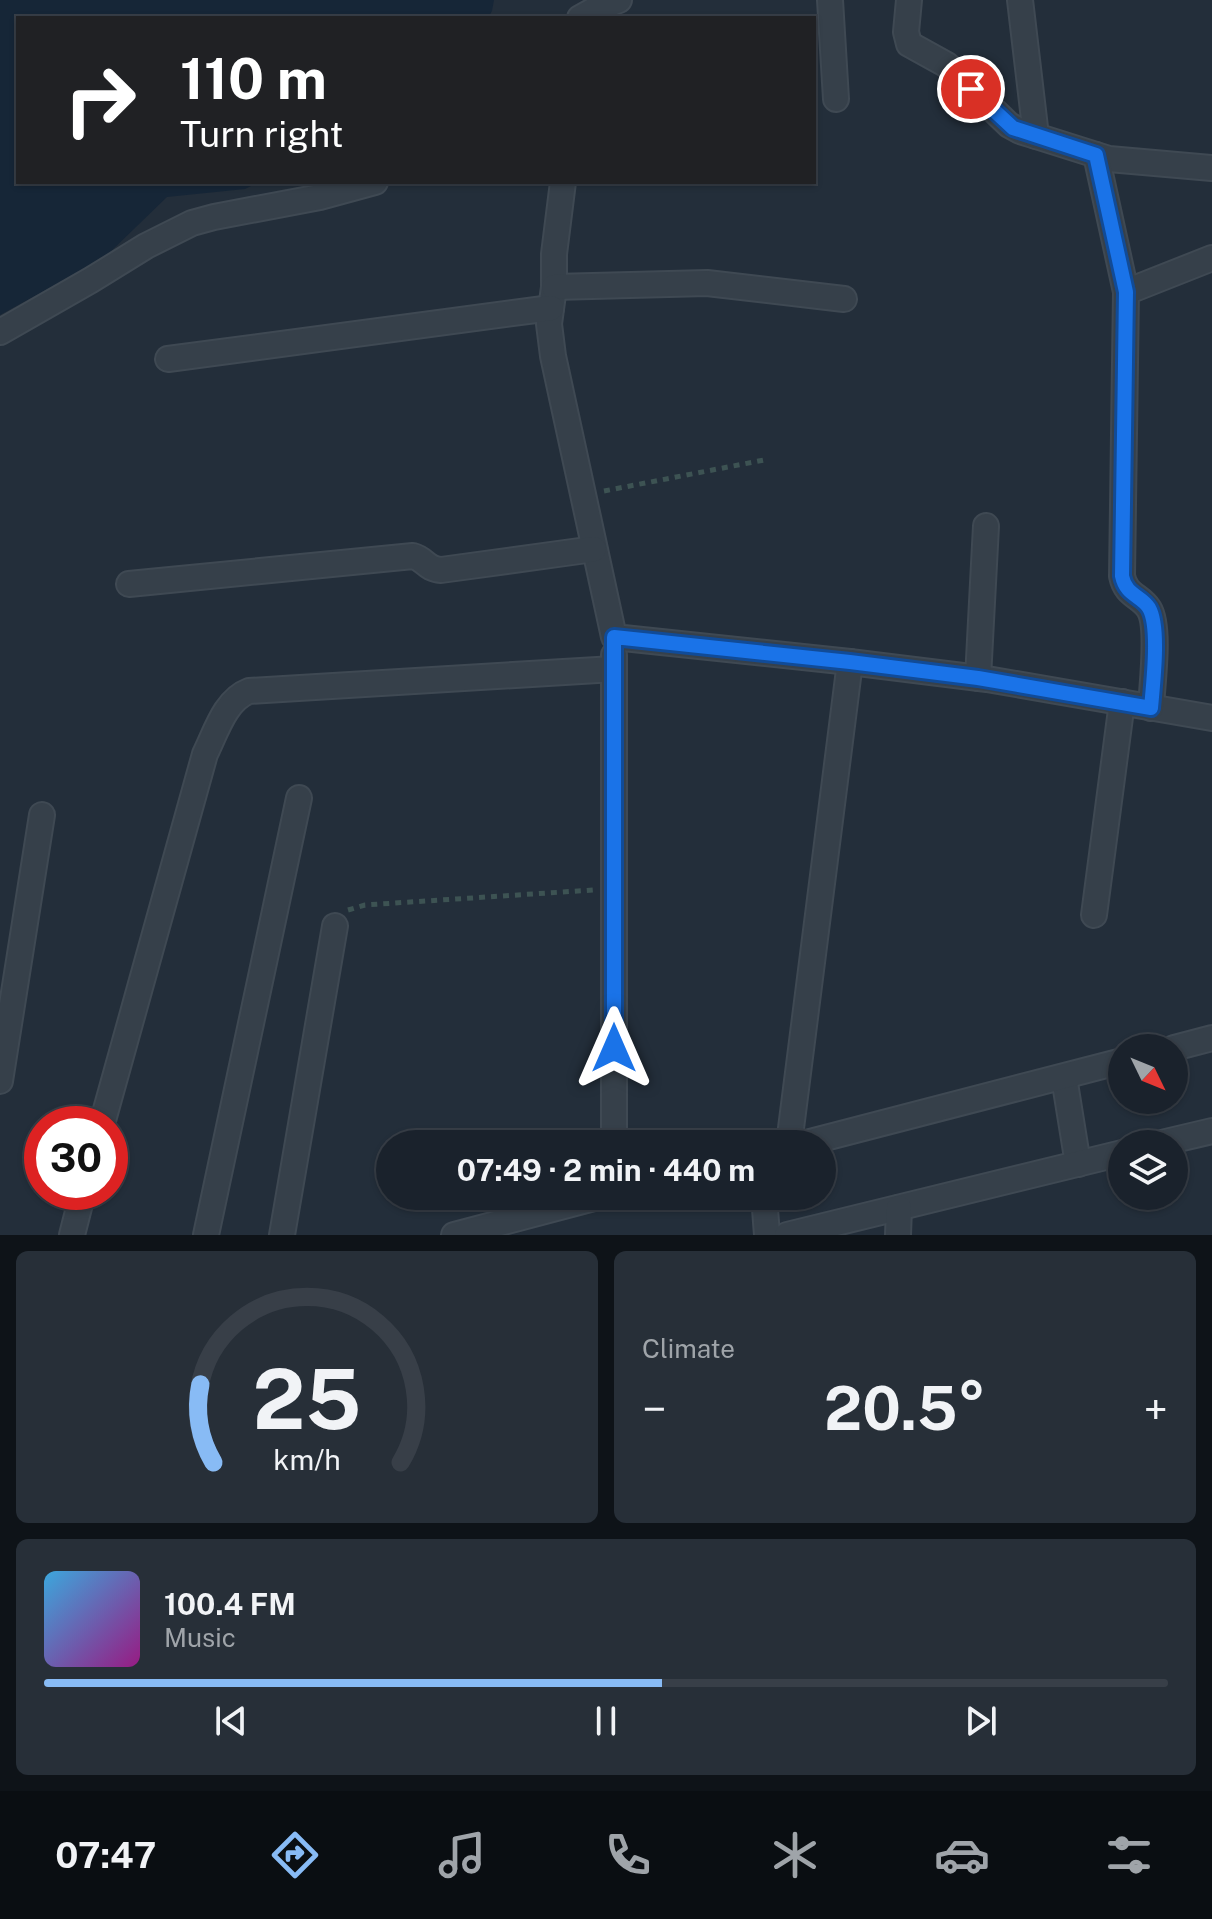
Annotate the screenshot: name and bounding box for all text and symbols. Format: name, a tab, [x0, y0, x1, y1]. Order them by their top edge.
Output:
text: 110 m	[180, 46, 327, 112]
icon: right	[48, 48, 152, 152]
pin	[937, 55, 1005, 123]
icon: arrive	[949, 67, 993, 111]
text: Turn right	[180, 113, 343, 155]
position arrow	[572, 1006, 656, 1090]
north arrow	[1108, 1034, 1188, 1114]
map controls	[1108, 1034, 1188, 1210]
speed limit sign: 30	[24, 1106, 128, 1210]
button: layers	[1108, 1130, 1188, 1210]
text: 07:49 · 2 min · 440 m	[457, 1152, 755, 1188]
text: Climate	[642, 1333, 735, 1364]
text: 25	[253, 1350, 361, 1448]
text: 20.5°	[824, 1373, 986, 1444]
text: −	[642, 1383, 666, 1435]
text: +	[1144, 1383, 1168, 1435]
text: km/h	[273, 1443, 341, 1476]
text: 100.4 FM	[164, 1586, 296, 1622]
text: Music	[164, 1622, 236, 1653]
icon: previous	[209, 1699, 253, 1743]
icon: pause	[584, 1699, 628, 1743]
icon: next	[959, 1699, 1003, 1743]
icon: directions	[267, 1827, 323, 1883]
icon: music	[434, 1827, 490, 1883]
icon: phone	[600, 1827, 656, 1883]
icon: climate	[767, 1827, 823, 1883]
icon: car	[934, 1827, 990, 1883]
icon: filters	[1101, 1827, 1157, 1883]
text: 07:47	[55, 1834, 156, 1876]

